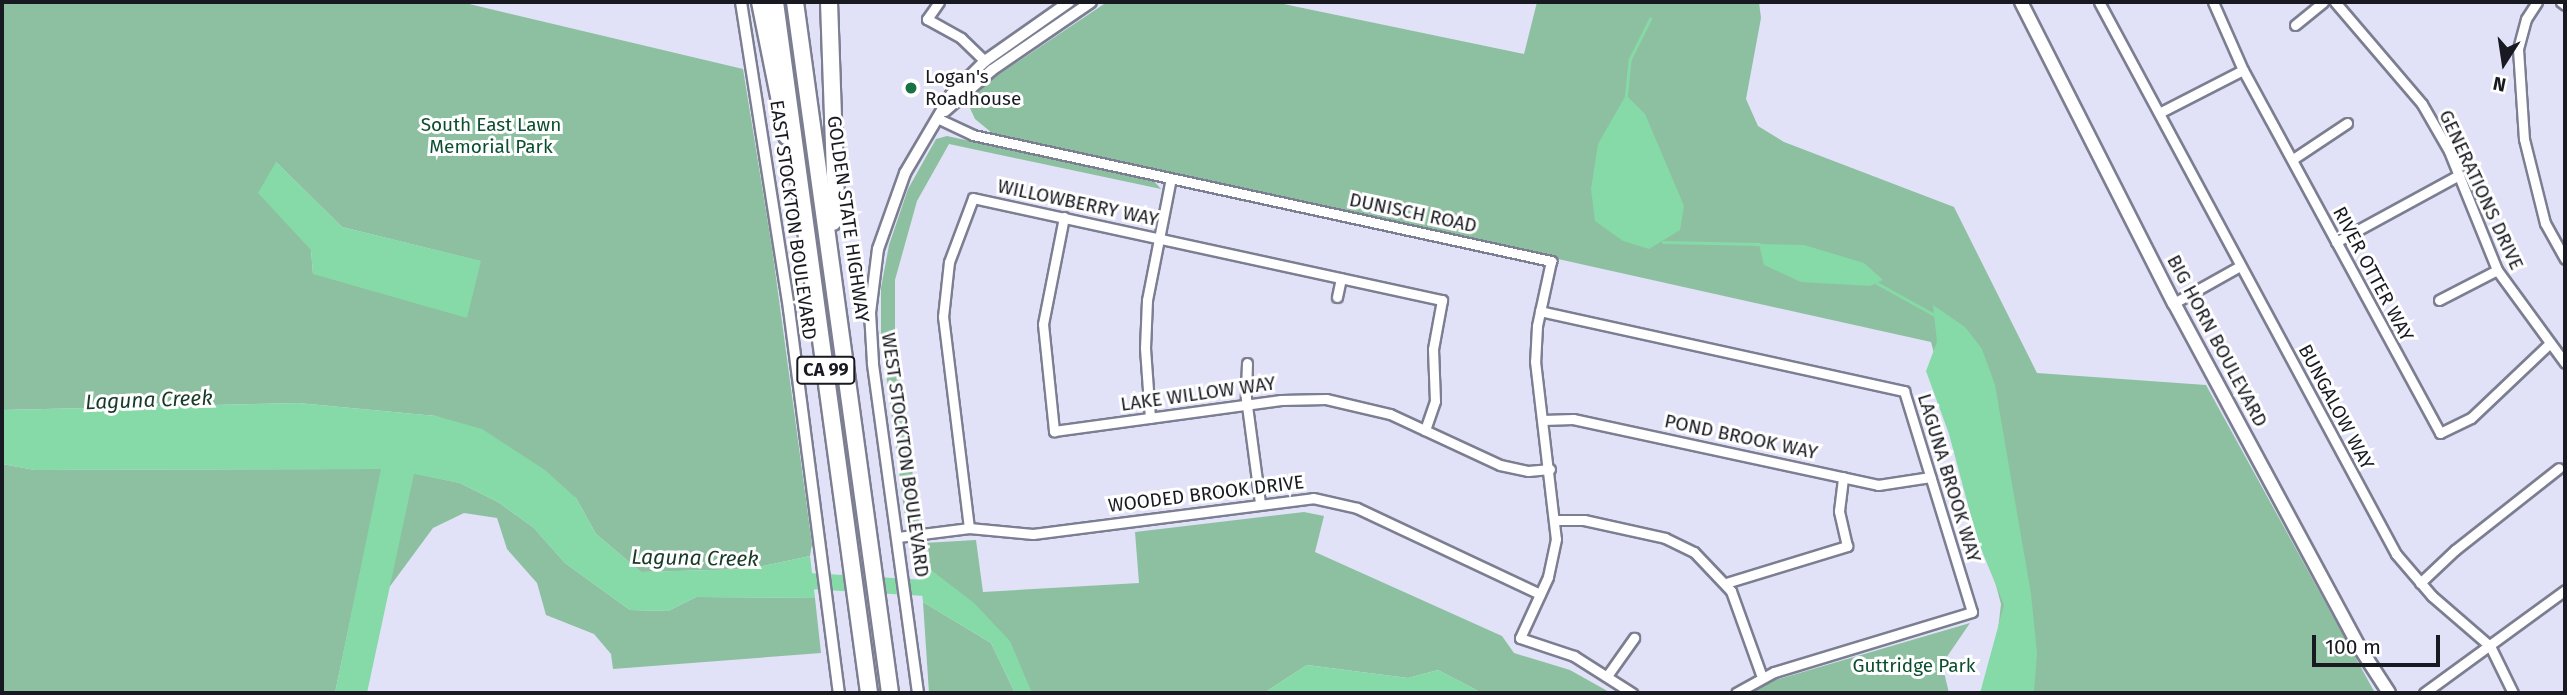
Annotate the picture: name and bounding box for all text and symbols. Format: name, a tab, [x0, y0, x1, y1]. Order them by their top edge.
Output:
north arrow	[2469, 28, 2539, 98]
place label: Logan's Roadhouse	[925, 66, 1021, 110]
text: N	[2491, 71, 2508, 97]
marker: Logan's Roadhouse	[903, 80, 919, 96]
street label: EAST STOCKTON BOULEVARD	[765, 99, 821, 341]
street label: GENERATIONS DRIVE	[2434, 106, 2528, 274]
park label: South East Lawn Memorial Park	[421, 114, 561, 158]
street label: GOLDEN STATE HIGHWAY	[822, 114, 874, 324]
street label: WILLOWBERRY WAY	[995, 175, 1161, 231]
street label: DUNISCH ROAD	[1347, 188, 1479, 238]
street label: RIVER OTTER WAY	[2328, 203, 2418, 345]
street label: BIG HORN BOULEVARD	[2162, 251, 2272, 431]
street label: WEST STOCKTON BOULEVARD	[877, 331, 933, 579]
street label: BUNGALOW WAY	[2293, 340, 2379, 474]
road number: CA 99	[796, 356, 856, 384]
street label: LAKE WILLOW WAY	[1119, 372, 1277, 416]
water label: Laguna Creek	[85, 385, 213, 415]
street label: LAGUNA BROOK WAY	[1912, 391, 1986, 565]
street label: POND BROOK WAY	[1662, 410, 1820, 464]
street label: WOODED BROOK DRIVE	[1107, 471, 1305, 517]
water label: Laguna Creek	[631, 544, 759, 572]
scale bar	[2315, 622, 2443, 666]
text: 100 m	[2325, 634, 2381, 660]
park label: Guttridge Park	[1852, 655, 1976, 677]

